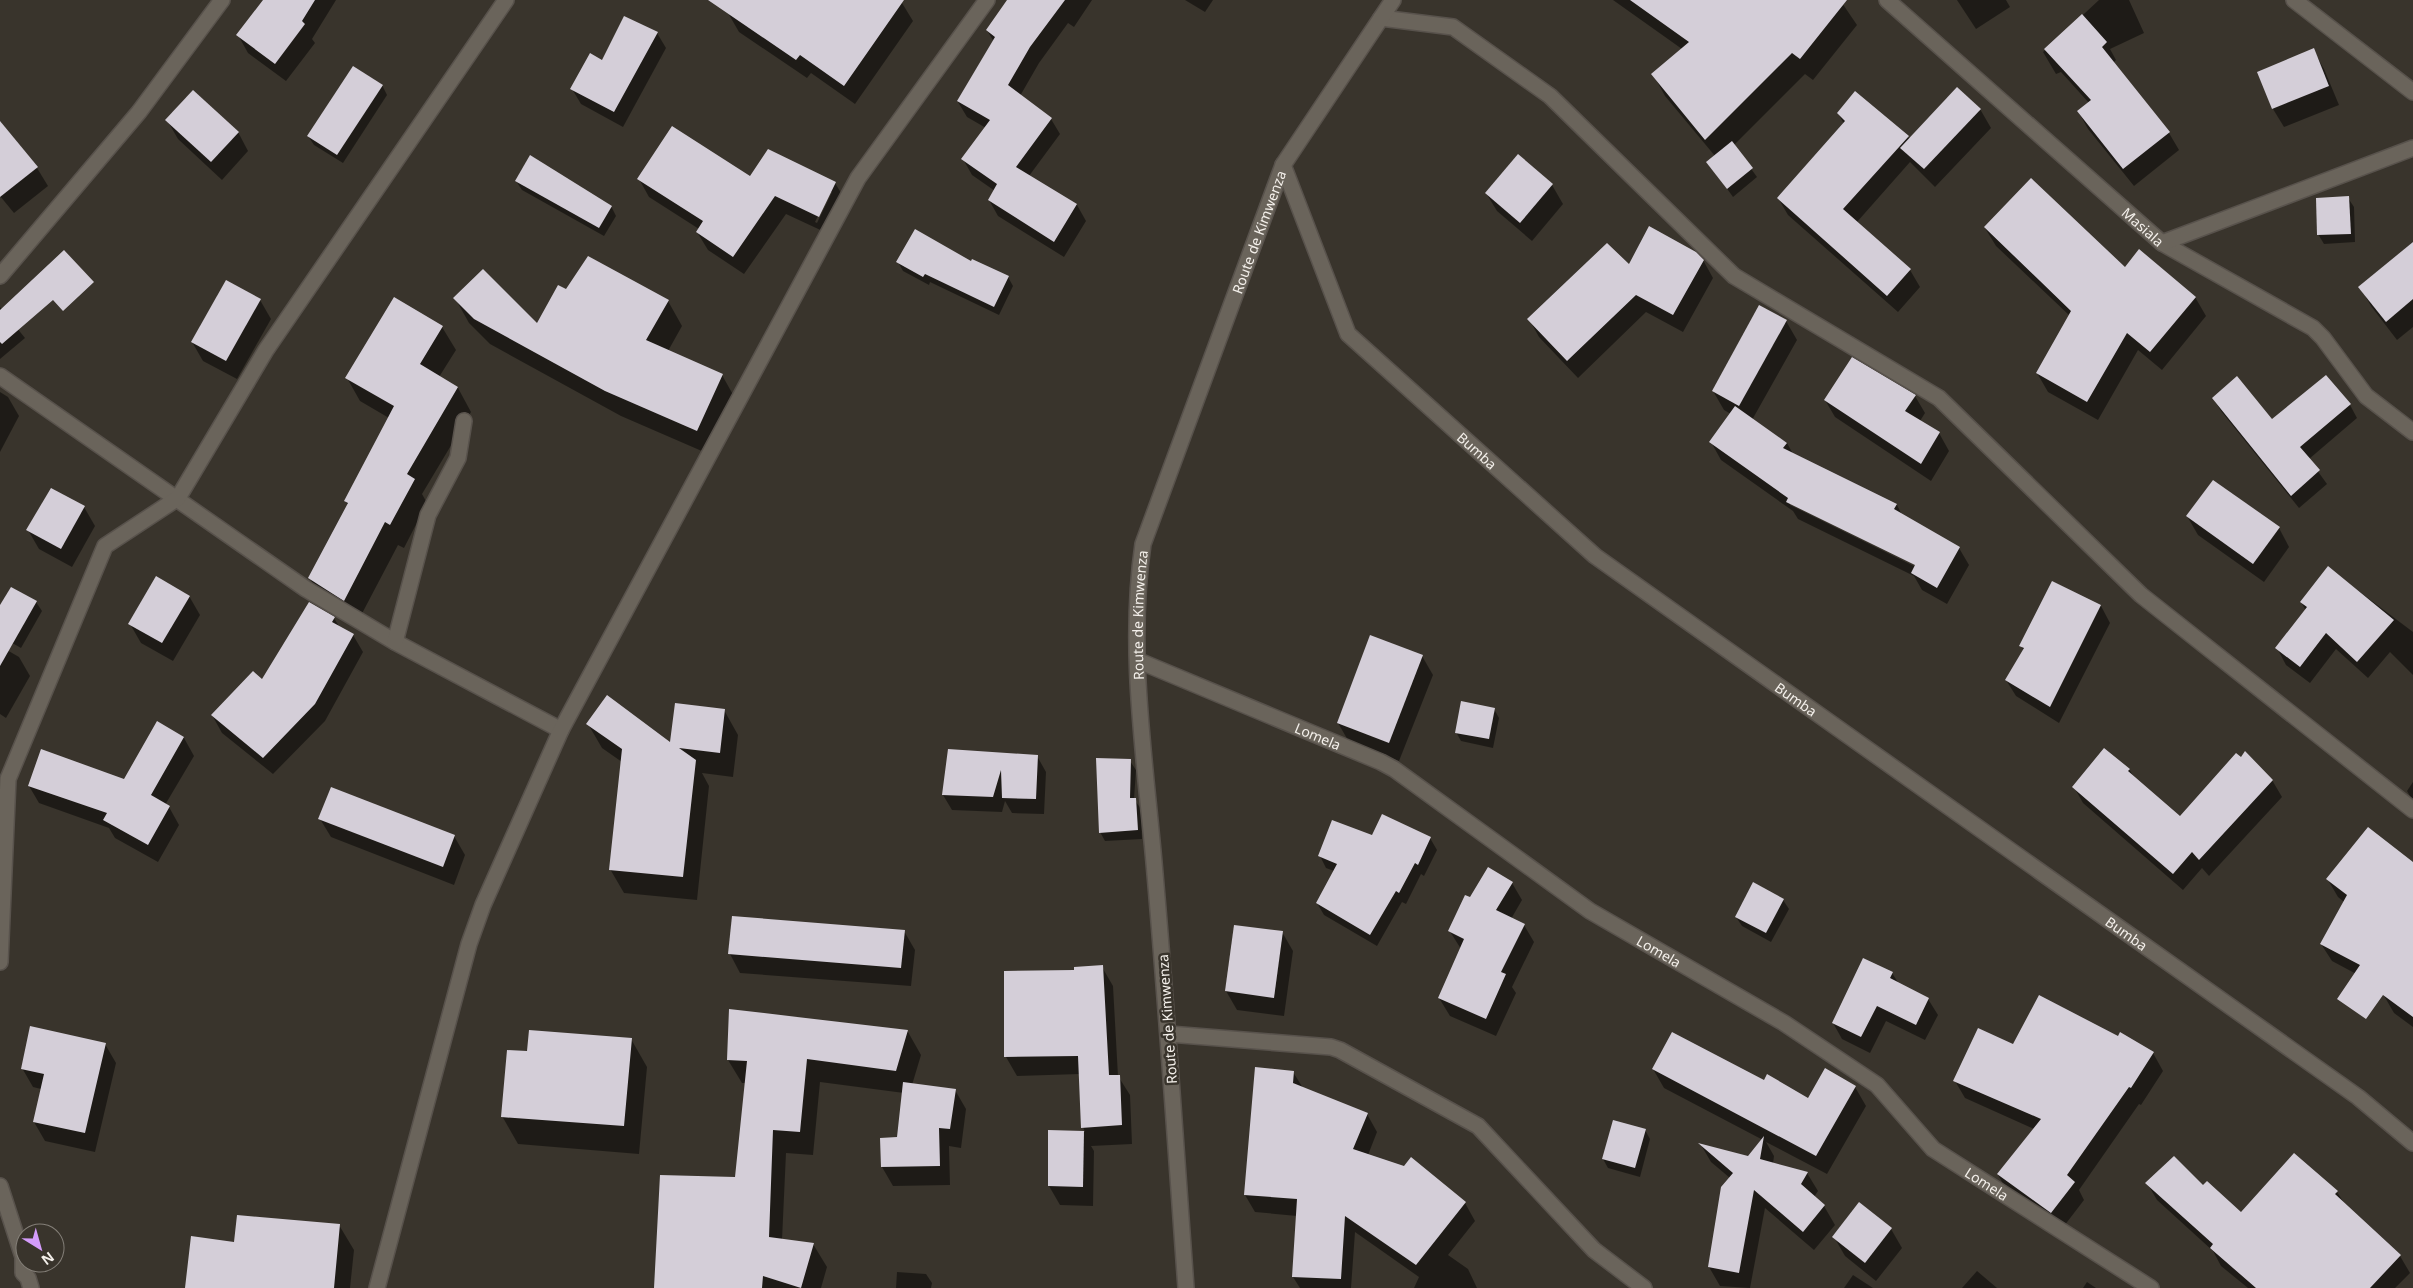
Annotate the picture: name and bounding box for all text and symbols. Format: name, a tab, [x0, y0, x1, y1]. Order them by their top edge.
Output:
street label: Route de Kimwenza	[1227, 168, 1290, 296]
street label: Masiala	[2118, 203, 2168, 250]
street label: Bumba	[1453, 427, 1501, 473]
street label: Route de Kimwenza	[1127, 549, 1152, 680]
street label: Bumba	[1772, 677, 1821, 720]
street label: Lomela	[1292, 718, 1344, 754]
street label: Bumba	[2102, 912, 2152, 954]
street label: Lomela	[1634, 931, 1685, 971]
street label: Route de Kimwenza	[1153, 954, 1181, 1084]
street label: Lomela	[1962, 1162, 2013, 1204]
north arrow	[15, 1223, 65, 1273]
text: N	[38, 1248, 58, 1270]

